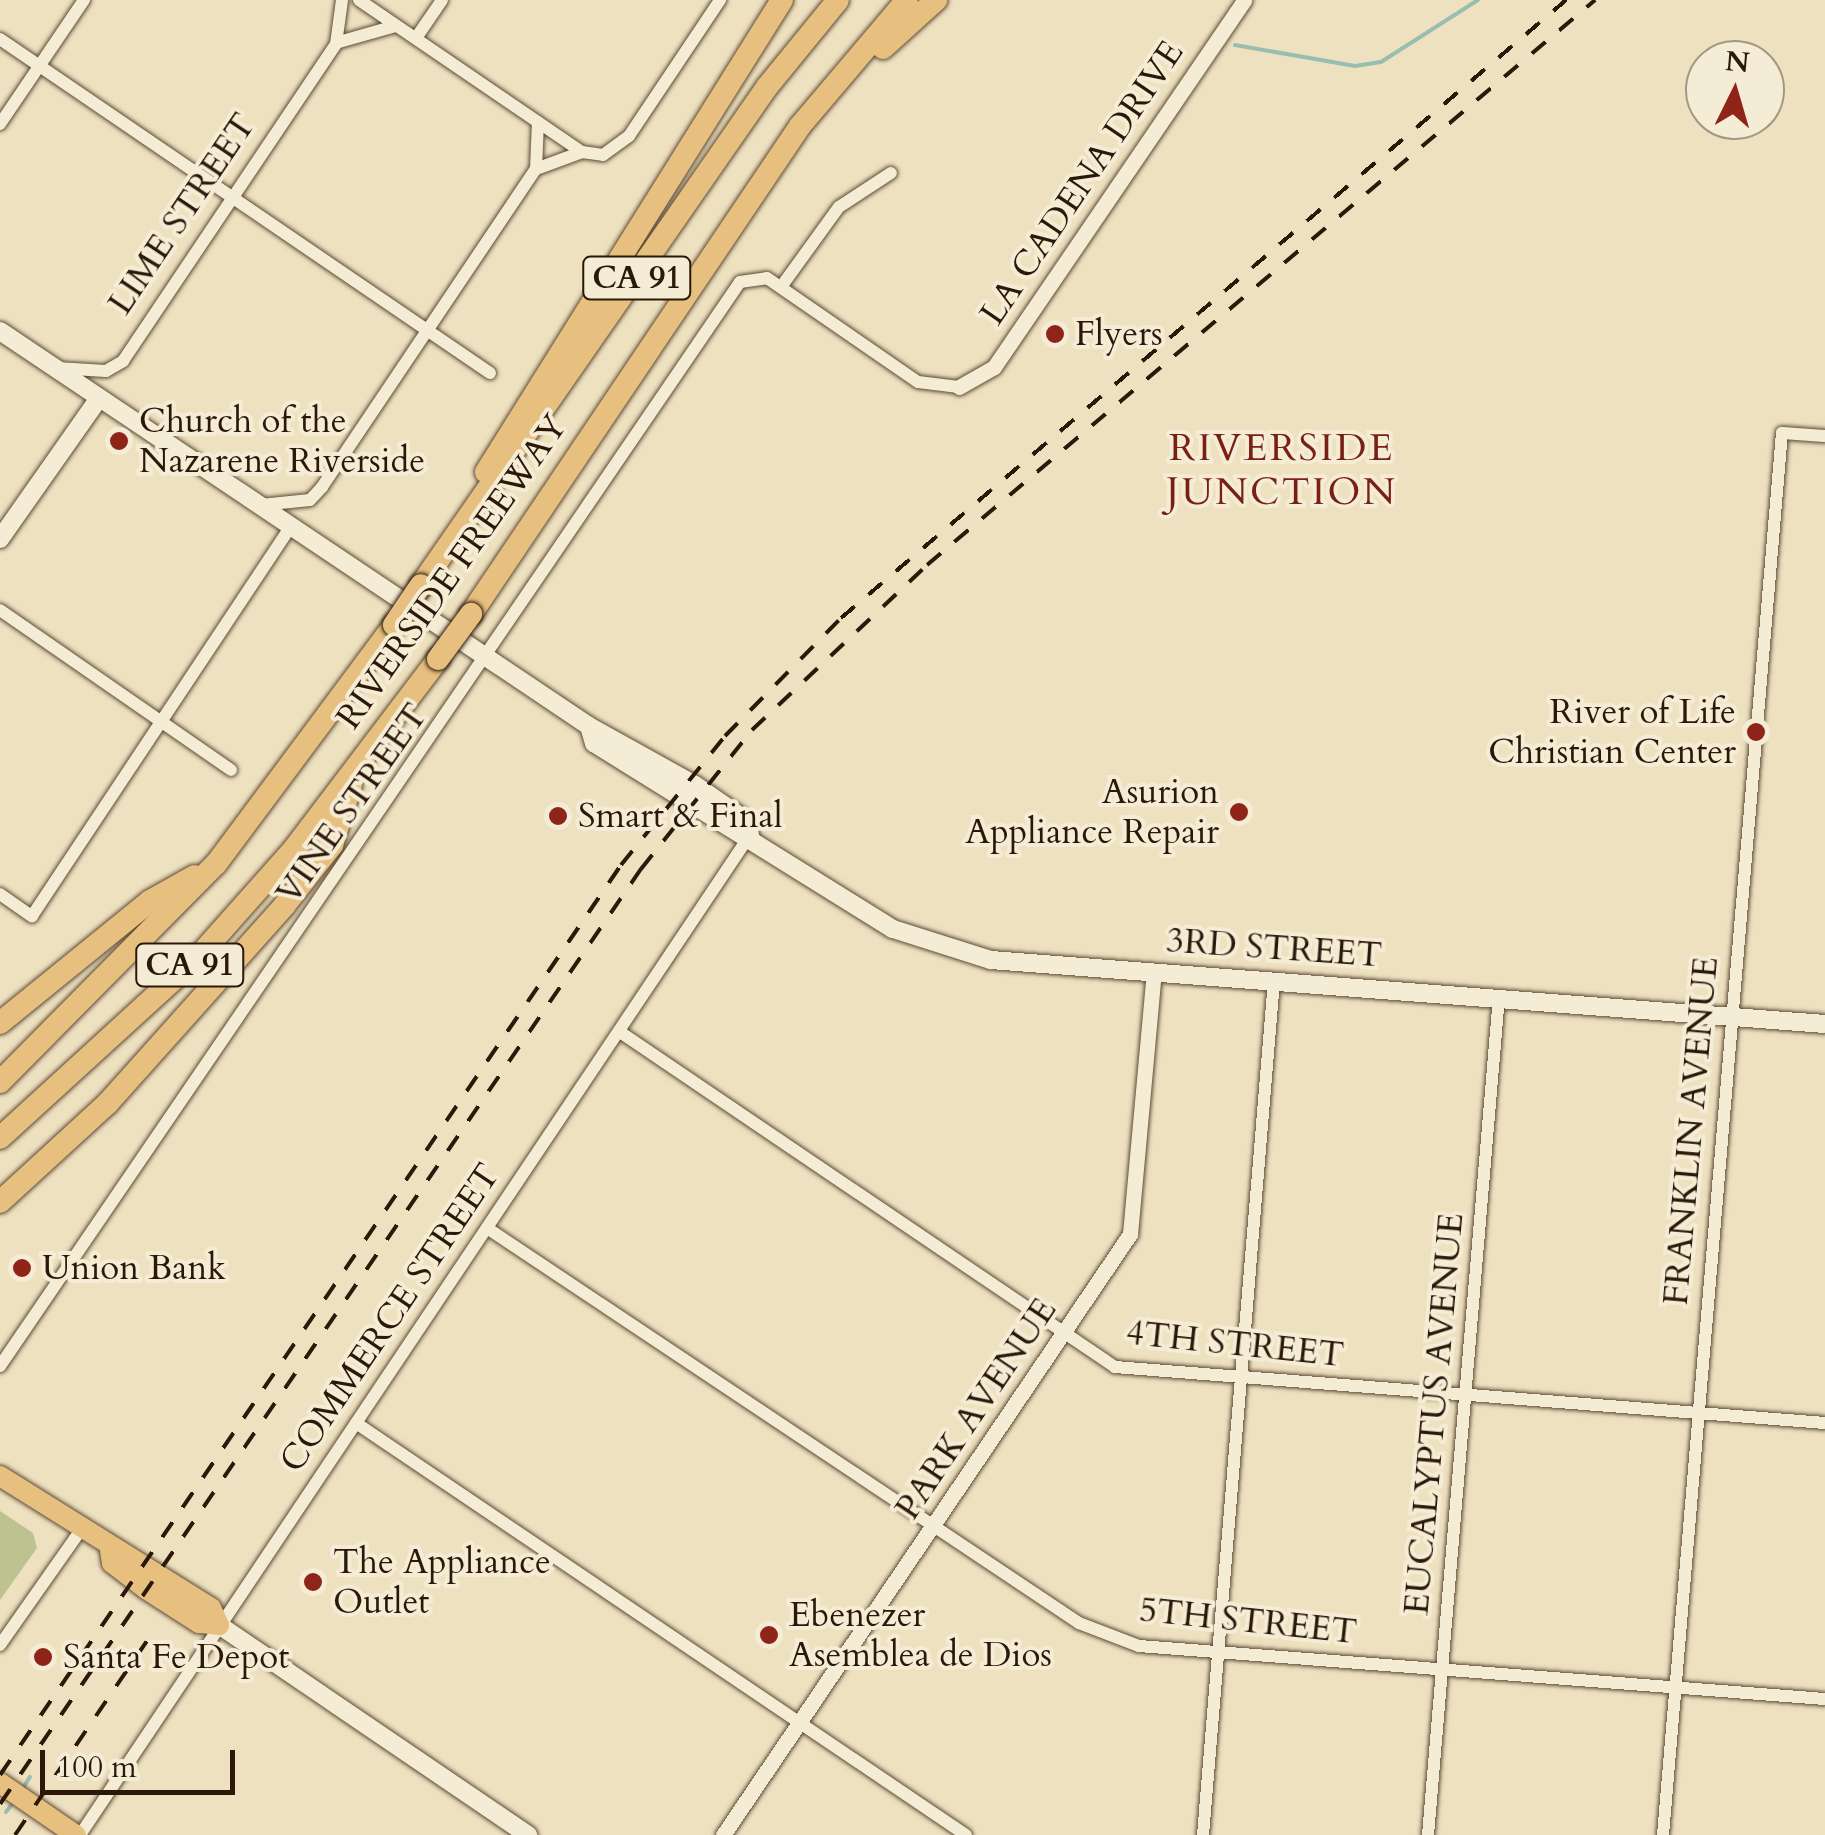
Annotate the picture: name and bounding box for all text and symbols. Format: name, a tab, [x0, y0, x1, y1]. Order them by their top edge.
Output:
street label: LA CADENA DRIVE	[971, 33, 1193, 333]
north arrow	[1685, 40, 1785, 140]
text: N	[1724, 42, 1751, 82]
street label: LIME STREET	[99, 106, 265, 322]
road number: CA 91	[582, 251, 692, 305]
place label: Flyers	[1075, 313, 1163, 355]
marker: Flyers	[1044, 323, 1066, 345]
place label: Church of the Nazarene Riverside	[139, 400, 425, 482]
street label: RIVERSIDE FREEWAY	[328, 407, 576, 737]
district label: RIVERSIDE JUNCTION	[1166, 426, 1398, 516]
marker: Church of the Nazarene Riverside	[108, 430, 130, 452]
place label: River of Life Christian Center	[1488, 691, 1736, 773]
street label: VINE STREET	[267, 696, 437, 912]
marker: River of Life Christian Center	[1745, 721, 1767, 743]
place label: Asurion Appliance Repair	[965, 771, 1219, 853]
place label: Smart & Final	[578, 795, 783, 837]
marker: Asurion Appliance Repair	[1228, 801, 1250, 823]
marker: Smart & Final	[547, 805, 569, 827]
street label: 3RD STREET	[1165, 920, 1383, 976]
road number: CA 91	[135, 938, 245, 992]
street label: FRANKLIN AVENUE	[1655, 955, 1727, 1307]
street label: COMMERCE STREET	[271, 1156, 509, 1480]
street label: EUCALYPTUS AVENUE	[1396, 1211, 1472, 1617]
place label: Union Bank	[42, 1247, 226, 1289]
marker: Union Bank	[11, 1257, 33, 1279]
street label: PARK AVENUE	[887, 1291, 1065, 1527]
street label: 4TH STREET	[1124, 1312, 1346, 1376]
place label: The Appliance Outlet	[333, 1541, 551, 1623]
marker: The Appliance Outlet	[302, 1571, 324, 1593]
street label: 5TH STREET	[1137, 1589, 1359, 1653]
place label: Ebenezer Asemblea de Dios	[789, 1594, 1052, 1676]
marker: Ebenezer Asemblea de Dios	[758, 1624, 780, 1646]
place label: Santa Fe Depot	[63, 1636, 289, 1678]
marker: Santa Fe Depot	[32, 1646, 54, 1668]
scale bar	[45, 1730, 240, 1792]
text: 100 m	[57, 1747, 137, 1788]

